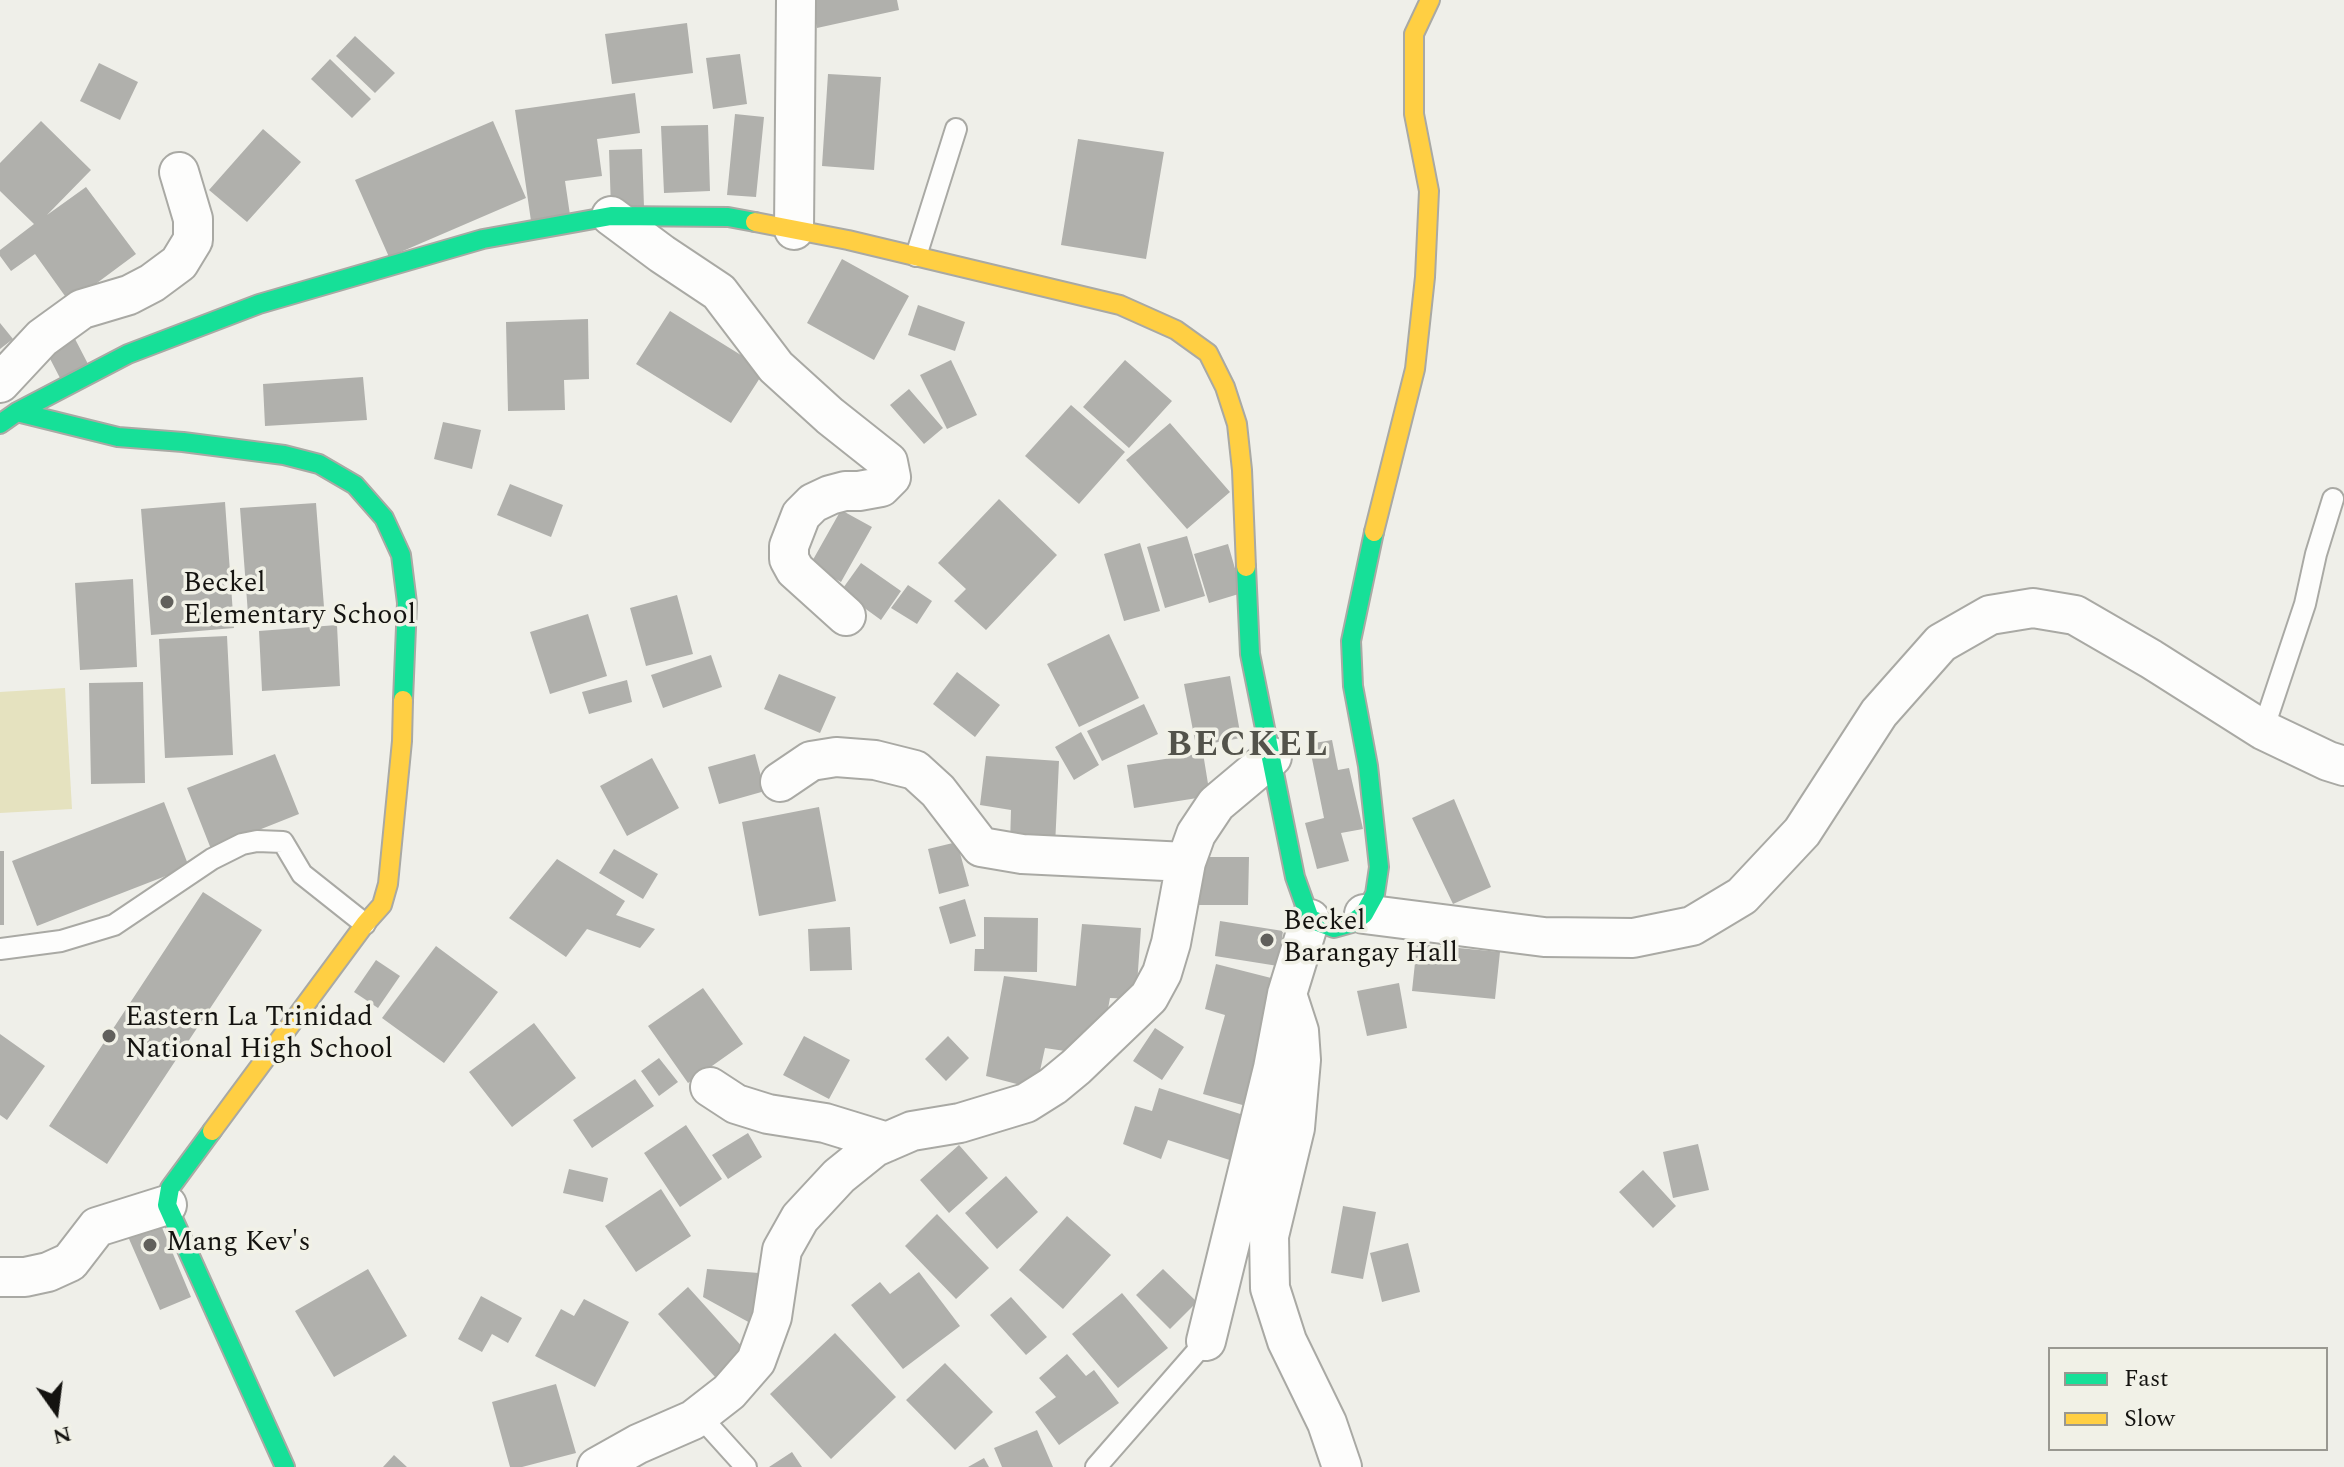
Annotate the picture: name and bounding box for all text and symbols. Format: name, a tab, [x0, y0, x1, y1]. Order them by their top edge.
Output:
place label: Beckel Elementary School	[183, 569, 416, 635]
marker: Beckel Elementary School	[158, 593, 176, 611]
district label: BECKEL	[1166, 726, 1330, 770]
place label: Beckel Barangay Hall	[1283, 907, 1458, 973]
marker: Beckel Barangay Hall	[1258, 931, 1276, 949]
place label: Eastern La Trinidad National High School	[125, 1003, 393, 1069]
marker: Eastern La Trinidad National High School	[100, 1027, 118, 1045]
place label: Mang Kev's	[166, 1228, 311, 1262]
marker: Mang Kev's	[141, 1236, 159, 1254]
legend	[2048, 1347, 2328, 1451]
text: Fast	[2124, 1361, 2169, 1397]
north arrow	[16, 1371, 96, 1451]
text: Slow	[2124, 1401, 2175, 1437]
text: N	[49, 1417, 75, 1453]

